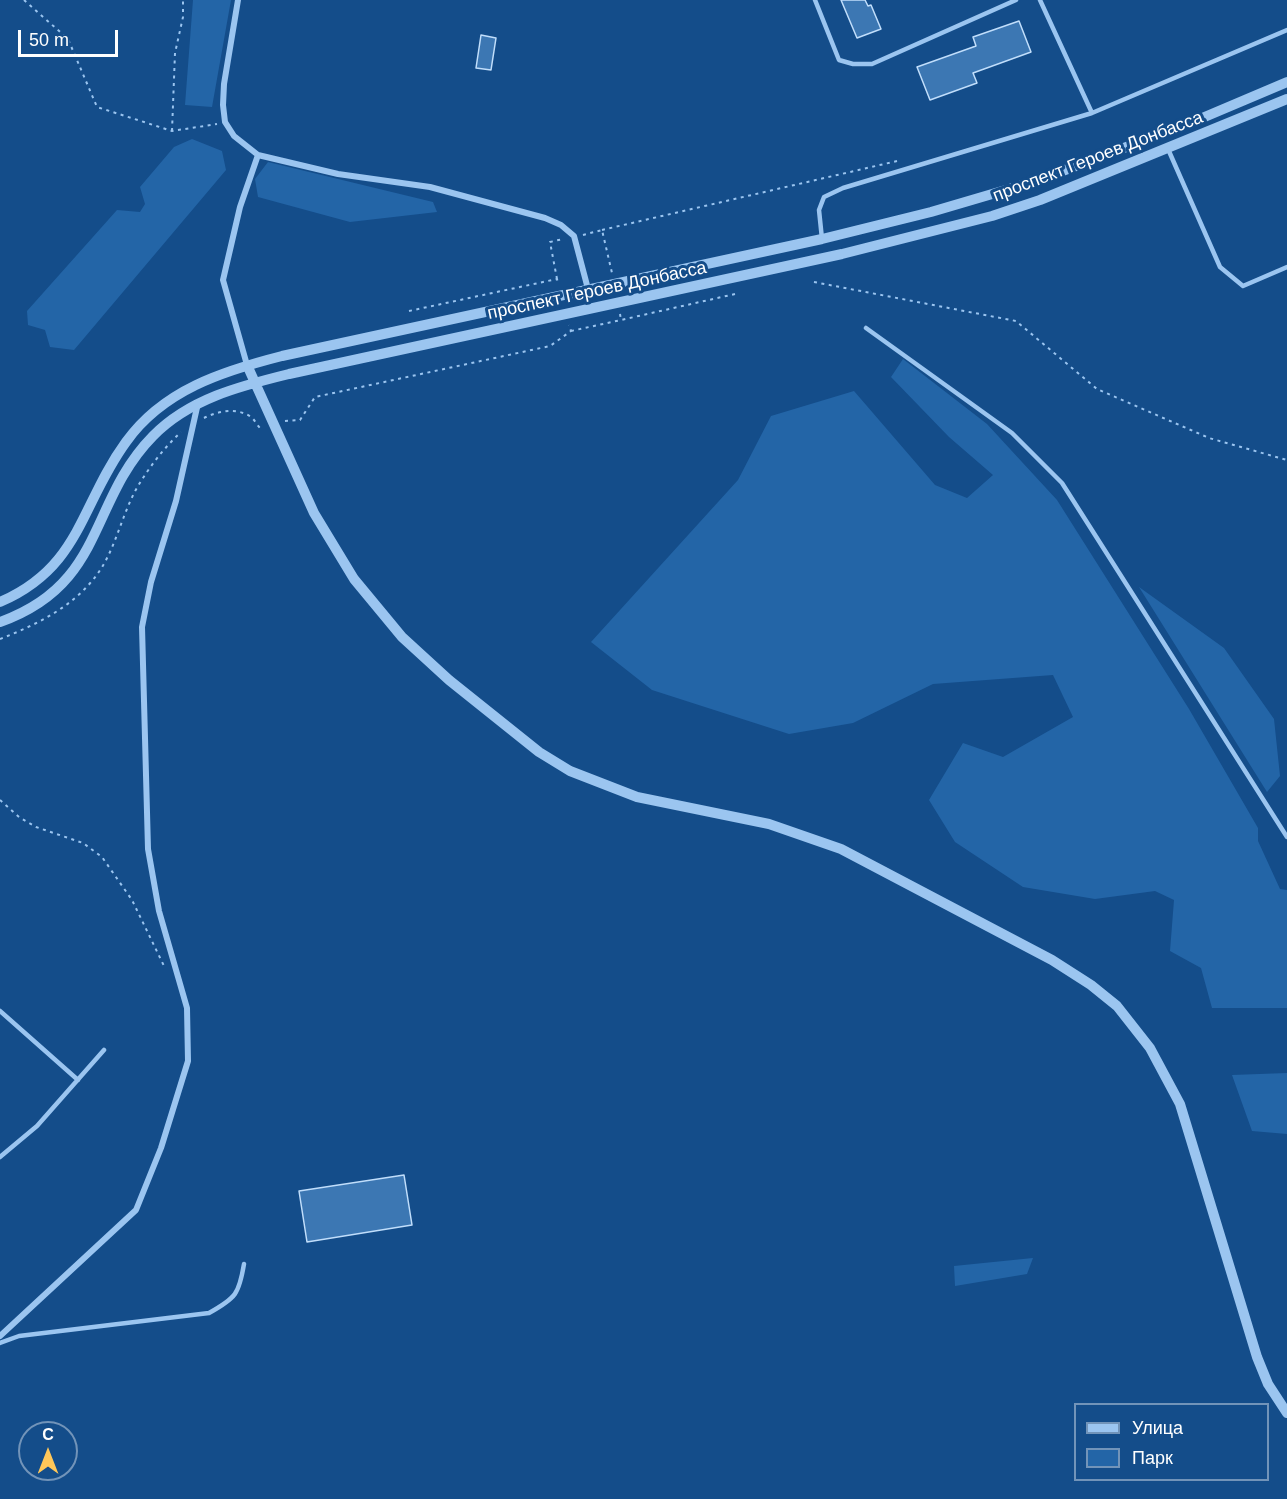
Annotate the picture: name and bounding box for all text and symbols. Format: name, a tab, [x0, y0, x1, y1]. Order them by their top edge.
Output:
scale bar	[21, 18, 122, 56]
text: 50 m	[29, 30, 69, 50]
street label: проспект Героев Донбасса	[990, 107, 1206, 207]
street label: проспект Героев Донбасса	[486, 257, 708, 325]
legend	[1074, 1403, 1269, 1481]
text: Улица	[1132, 1418, 1183, 1438]
north arrow	[18, 1421, 78, 1481]
text: С	[42, 1426, 54, 1443]
text: Парк	[1132, 1448, 1173, 1468]

